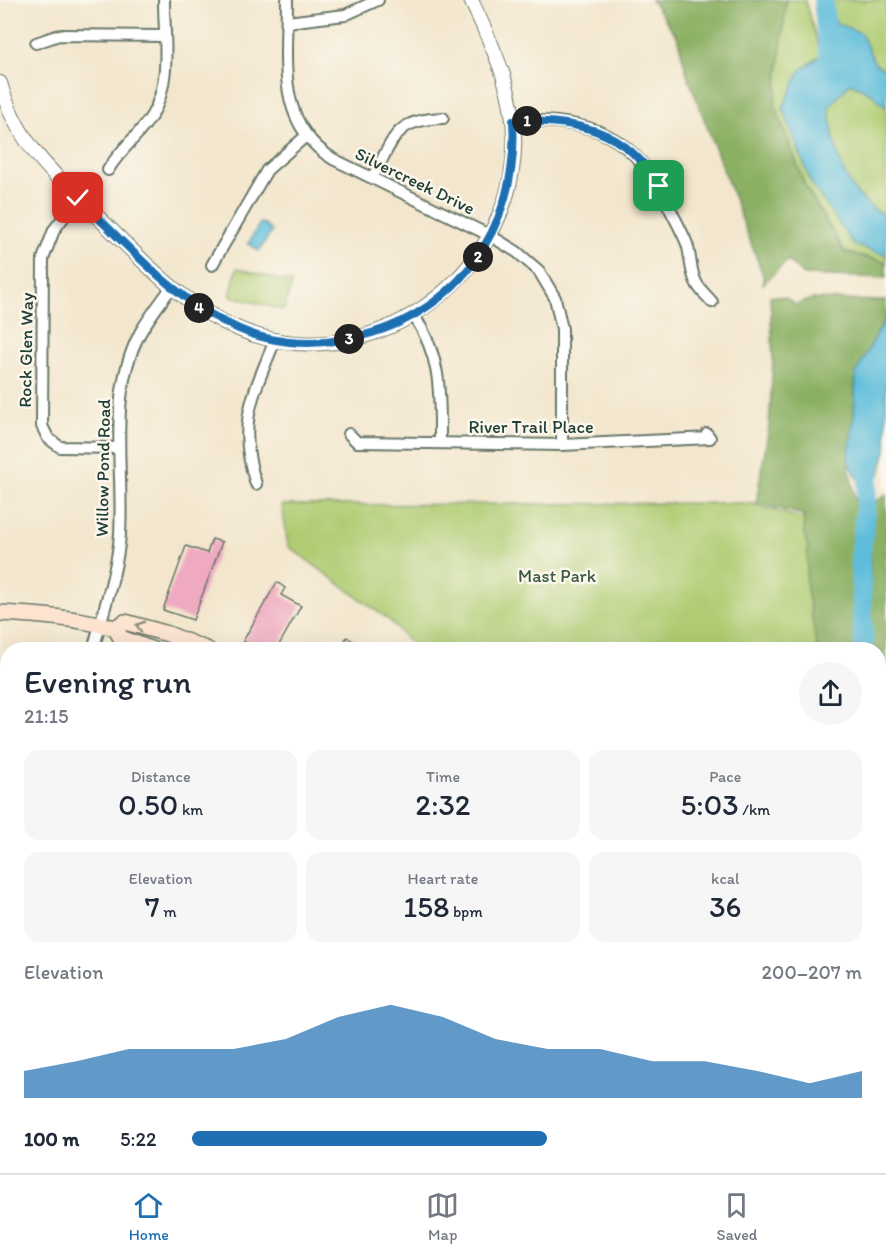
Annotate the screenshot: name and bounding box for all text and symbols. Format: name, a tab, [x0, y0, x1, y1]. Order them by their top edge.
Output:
pin: 1	[512, 106, 542, 136]
text: 1	[523, 111, 531, 130]
street label: Silvercreek Drive	[352, 143, 478, 219]
pin	[633, 160, 684, 211]
icon: arrive	[642, 169, 675, 202]
pin	[52, 172, 103, 223]
icon: check	[61, 181, 94, 214]
pin: 2	[463, 242, 493, 272]
text: 2	[474, 247, 482, 266]
street label: Rock Glen Way	[14, 292, 38, 408]
pin: 4	[184, 293, 214, 323]
text: 4	[194, 298, 204, 317]
pin: 3	[334, 324, 364, 354]
text: 3	[345, 329, 353, 348]
street label: Willow Pond Road	[91, 399, 115, 537]
street label: River Trail Place	[468, 416, 594, 438]
park label: Mast Park	[518, 565, 597, 587]
one-way arrow	[136, 621, 146, 633]
text: Evening run	[24, 662, 191, 701]
button: share	[799, 662, 862, 725]
text: 21:15	[24, 704, 68, 728]
text: Distance	[131, 767, 191, 786]
text: Time	[426, 767, 460, 786]
text: Pace	[709, 767, 741, 786]
text: 0.50	[118, 786, 178, 823]
text: 2:32	[415, 786, 471, 823]
text: 5:03	[681, 786, 739, 823]
text: km	[178, 800, 203, 819]
text: /km	[739, 800, 770, 819]
text: Elevation	[129, 869, 192, 888]
text: Heart rate	[408, 869, 478, 888]
text: kcal	[711, 869, 740, 888]
text: 7	[145, 888, 160, 925]
text: 158	[403, 888, 449, 925]
text: 36	[709, 888, 741, 925]
text: m	[160, 902, 177, 921]
text: bpm	[449, 902, 483, 921]
text: Elevation	[24, 960, 103, 984]
text: 200–207 m	[762, 960, 862, 984]
text: 100 m	[24, 1127, 79, 1151]
text: 5:22	[120, 1127, 156, 1151]
tab: Home	[129, 1189, 169, 1244]
tab: Map	[426, 1189, 459, 1244]
tab: Saved	[717, 1189, 757, 1244]

